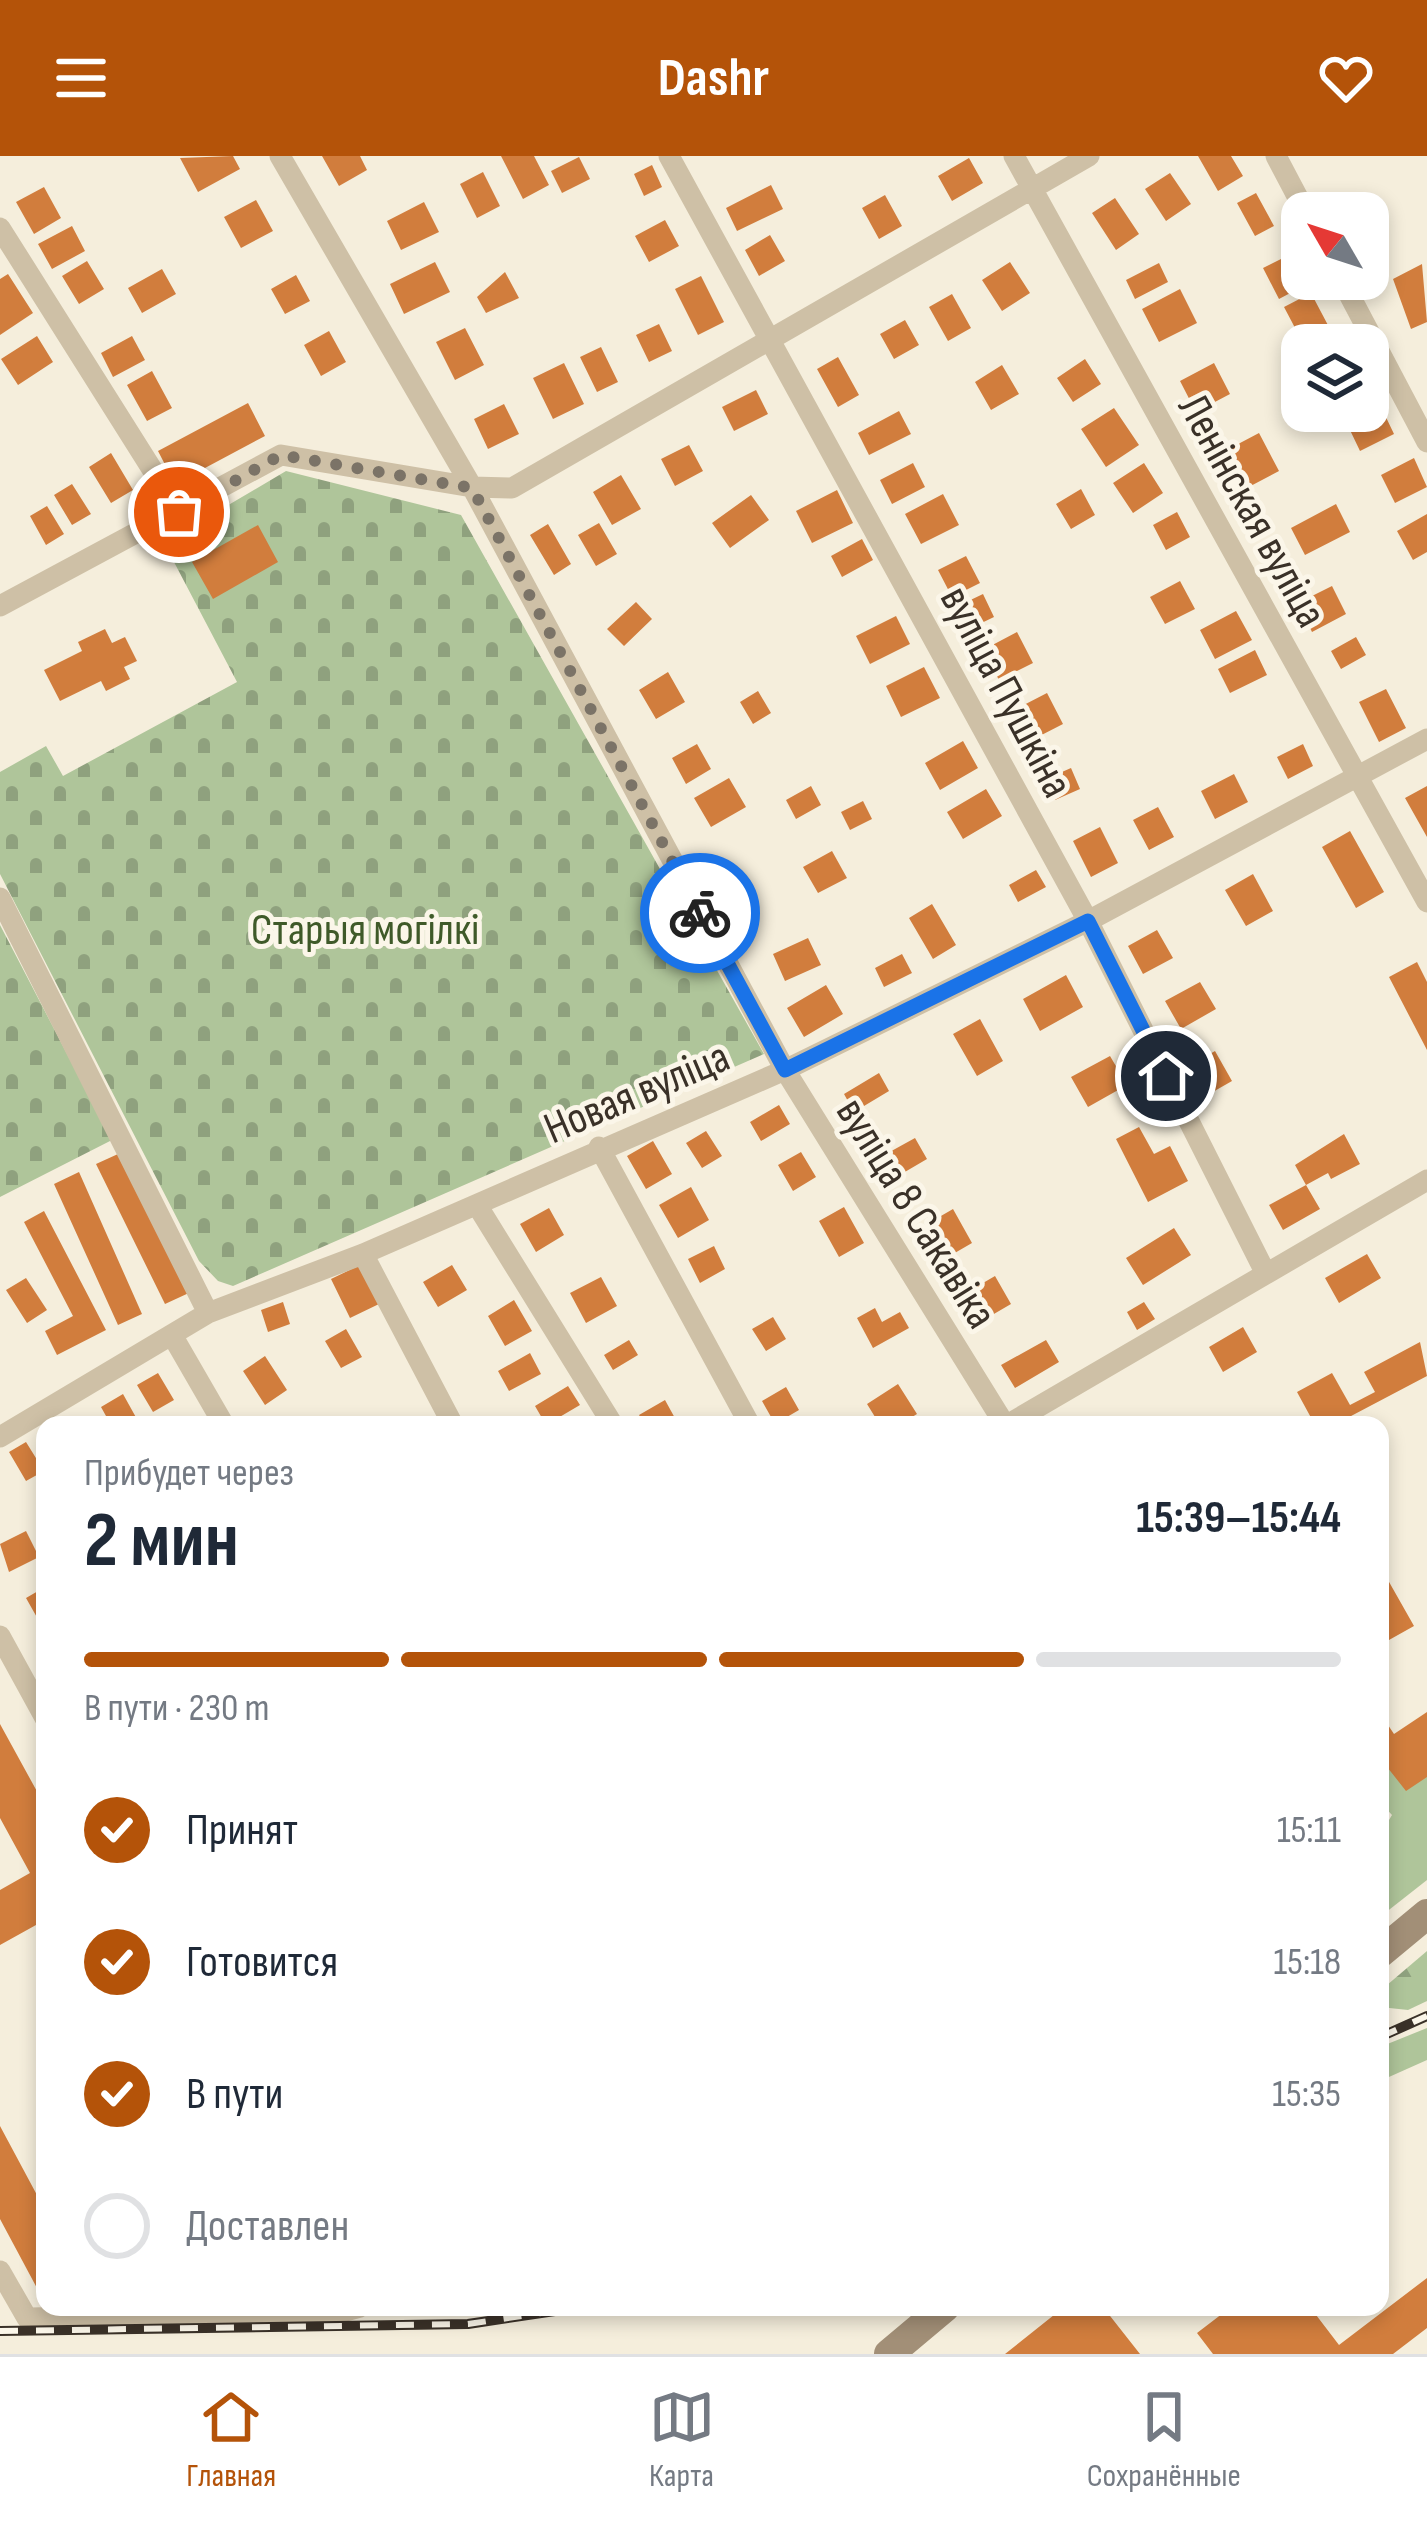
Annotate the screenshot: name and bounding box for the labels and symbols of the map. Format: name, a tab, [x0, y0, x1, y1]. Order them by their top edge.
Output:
north arrow	[1281, 192, 1389, 300]
street label: Ленінская вуліца	[1165, 385, 1338, 637]
pin	[128, 461, 230, 563]
street label: вуліца Пушкіна	[927, 577, 1084, 807]
courier	[640, 853, 760, 973]
park label: Старыя могілкі	[251, 903, 479, 958]
pin	[1115, 1025, 1217, 1127]
street label: Новая вуліца	[536, 1030, 738, 1157]
street label: вуліца 8 Сакавіка	[823, 1088, 1008, 1339]

